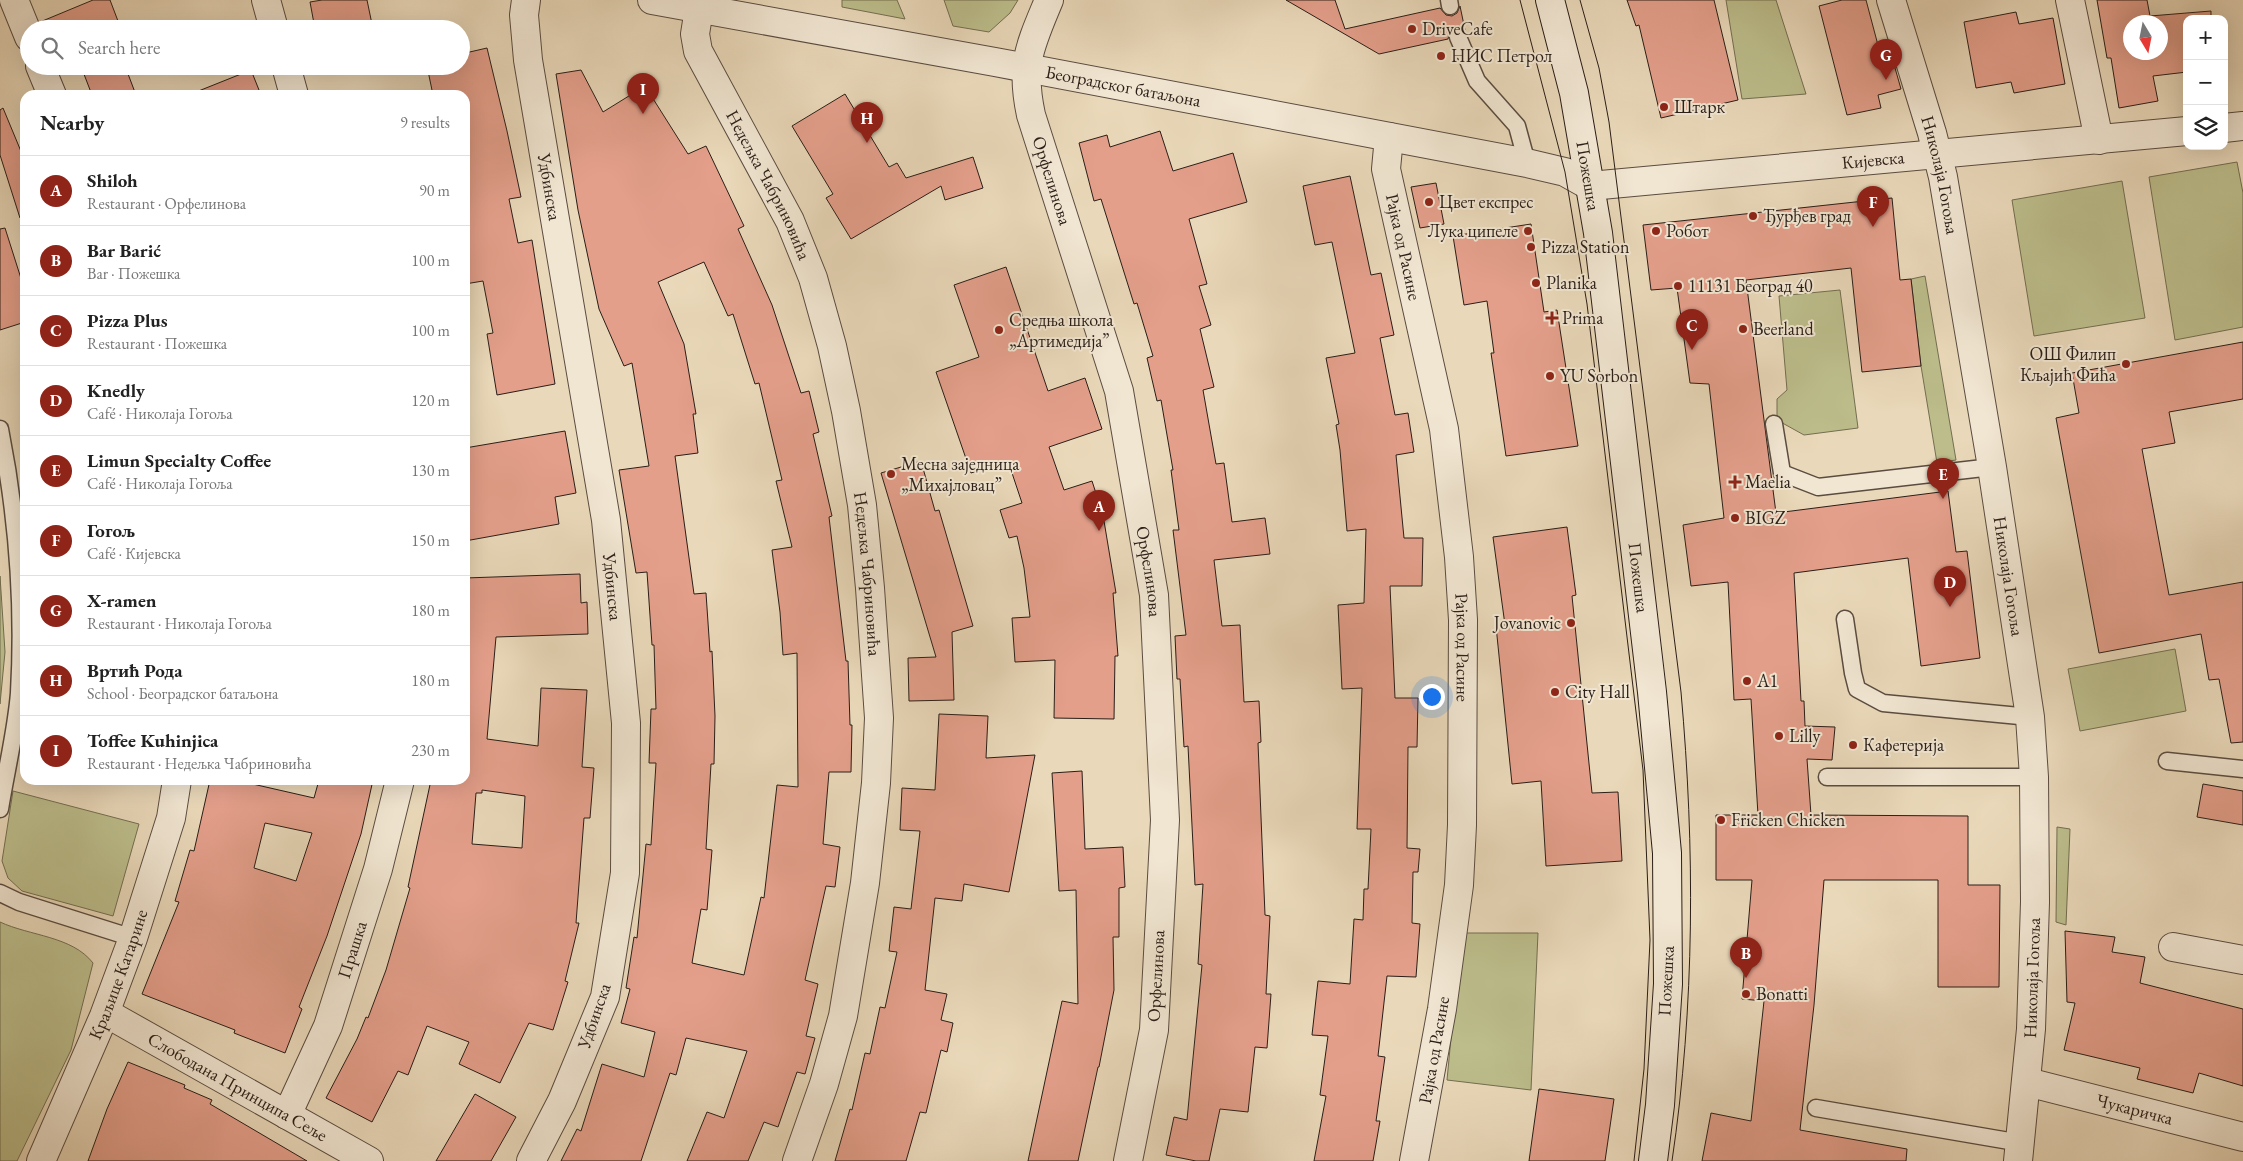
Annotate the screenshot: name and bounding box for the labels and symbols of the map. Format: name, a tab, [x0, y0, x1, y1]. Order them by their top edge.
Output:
north arrow	[2123, 15, 2168, 60]
place label: DriveCafe	[1422, 17, 1493, 40]
marker: DriveCafe	[1406, 23, 1418, 35]
pin: G	[1870, 39, 1902, 80]
place label: НИС Петрол	[1451, 44, 1553, 67]
marker: НИС Петрол	[1435, 50, 1447, 62]
street label: Београдског батаљона	[1044, 60, 1204, 112]
pin: I	[627, 73, 659, 114]
place label: Штарк	[1674, 95, 1726, 118]
marker: Штарк	[1658, 101, 1670, 113]
pin: H	[851, 102, 883, 143]
street label: Недељка Чабриновића	[721, 106, 817, 264]
street label: Николаја Гогоља	[1916, 113, 1965, 237]
street label: Орфелинова	[1027, 133, 1078, 229]
street label: Пожешка	[1571, 139, 1606, 213]
street label: Кијевска	[1841, 145, 1906, 174]
street label: Удбинска	[533, 150, 567, 223]
pin: F	[1857, 186, 1889, 227]
place label: Цвет експрес	[1439, 190, 1534, 213]
street label: Рајка од Расине	[1381, 191, 1427, 302]
marker: Цвет експрес	[1423, 196, 1435, 208]
place label: Ђурђев град	[1763, 204, 1851, 227]
marker: Ђурђев град	[1747, 210, 1759, 222]
place label: Лука ципеле	[1428, 219, 1518, 242]
place label: Робот	[1666, 219, 1709, 242]
marker: Лука ципеле	[1522, 225, 1534, 237]
marker: Робот	[1650, 225, 1662, 237]
place label: Pizza Station	[1541, 235, 1630, 258]
marker: Pizza Station	[1525, 241, 1537, 253]
place label: Planika	[1546, 271, 1598, 294]
place label: 11131 Београд 40	[1688, 274, 1813, 297]
marker: Planika	[1530, 277, 1542, 289]
marker: 11131 Београд 40	[1672, 280, 1684, 292]
place label: Prima	[1562, 306, 1604, 329]
place label: Средња школа „Артимедија”	[1009, 308, 1114, 352]
pin: C	[1676, 309, 1708, 350]
marker: Prima	[1546, 312, 1558, 324]
place label: Beerland	[1753, 317, 1814, 340]
marker: Beerland	[1737, 323, 1749, 335]
marker: Средња школа „Артимедија”	[993, 324, 1005, 336]
place label: ОШ Филип Кљајић Фића	[2020, 342, 2117, 386]
marker: ОШ Филип Кљајић Фића	[2120, 358, 2132, 370]
place label: YU Sorbon	[1560, 364, 1639, 387]
marker: YU Sorbon	[1544, 370, 1556, 382]
place label: Месна заједница „Михајловац”	[901, 452, 1020, 496]
pin: E	[1927, 458, 1959, 499]
marker: Месна заједница „Михајловац”	[885, 468, 897, 480]
place label: Maelia	[1745, 470, 1792, 493]
marker: Maelia	[1729, 476, 1741, 488]
street label: Недељка Чабриновића	[849, 490, 887, 658]
pin: A	[1083, 490, 1115, 531]
place label: BIGZ	[1745, 506, 1786, 529]
marker: BIGZ	[1729, 512, 1741, 524]
street label: Николаја Гогоља	[1989, 515, 2030, 638]
street label: Орфелинова	[1131, 524, 1167, 619]
street label: Пожешка	[1623, 541, 1655, 615]
street label: Удбинска	[598, 551, 628, 622]
pin: D	[1934, 566, 1966, 607]
street label: Рајка од Расине	[1450, 592, 1475, 702]
place label: Jovanovic	[1492, 611, 1561, 634]
marker: Jovanovic	[1565, 617, 1577, 629]
place label: A1	[1756, 669, 1778, 692]
marker: A1	[1741, 675, 1753, 687]
place label: City Hall	[1565, 680, 1630, 703]
your location	[1419, 684, 1445, 710]
marker: City Hall	[1549, 686, 1561, 698]
place label: Lilly	[1789, 724, 1821, 747]
marker: Lilly	[1773, 730, 1785, 742]
place label: Кафетерија	[1863, 733, 1945, 756]
marker: Кафетерија	[1847, 739, 1859, 751]
place label: Fricken Chicken	[1731, 808, 1846, 831]
marker: Fricken Chicken	[1715, 814, 1727, 826]
street label: Краљице Катарине	[83, 906, 152, 1043]
street label: Николаја Гогоља	[2018, 916, 2045, 1039]
street label: Прашка	[332, 917, 372, 981]
street label: Орфелинова	[1142, 929, 1169, 1022]
pin: B	[1730, 937, 1762, 978]
street label: Пожешка	[1652, 944, 1679, 1017]
street label: Удбинска	[571, 979, 616, 1053]
place label: Bonatti	[1756, 982, 1808, 1005]
marker: Bonatti	[1740, 988, 1752, 1000]
street label: Рајка од Расине	[1413, 994, 1454, 1105]
street label: Слободана Принципа Сеље	[144, 1027, 332, 1146]
street label: Чукаричка	[2094, 1088, 2176, 1130]

